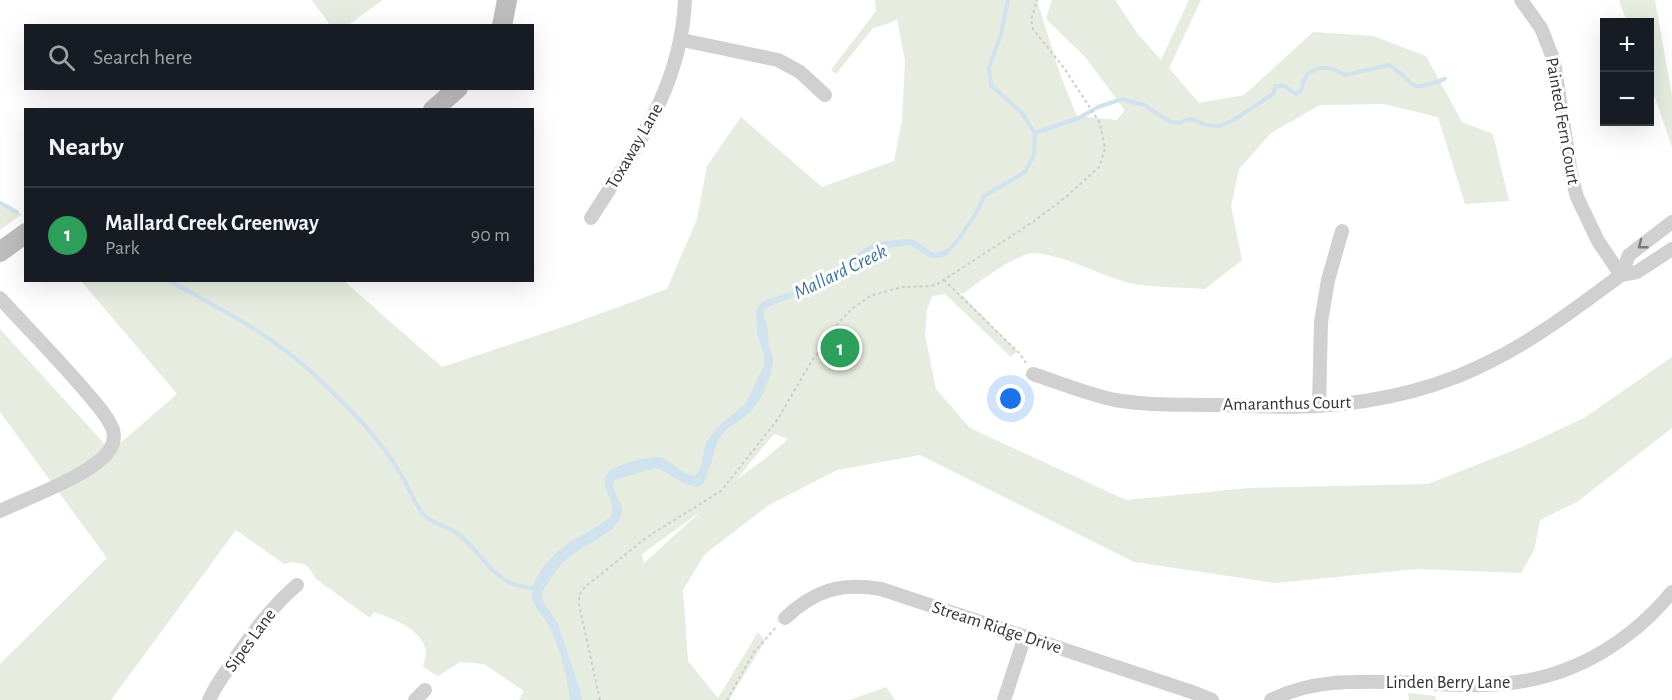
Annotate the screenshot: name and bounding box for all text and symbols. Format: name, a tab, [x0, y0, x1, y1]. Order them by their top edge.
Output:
map controls	[1600, 18, 1654, 126]
button: +	[1600, 18, 1654, 72]
search box	[24, 24, 534, 90]
icon: search	[45, 41, 78, 74]
text: Search here	[93, 46, 192, 68]
street label: Painted Fern Court	[1542, 56, 1582, 186]
button: −	[1600, 72, 1654, 126]
street label: Toxaway Lane	[603, 101, 667, 192]
text: Nearby	[48, 134, 124, 160]
text: Mallard Creek Greenway	[105, 212, 319, 234]
text: 1	[64, 225, 71, 245]
text: 90 m	[471, 225, 510, 245]
one-way arrow	[1638, 237, 1649, 248]
text: Park	[105, 238, 140, 258]
water label: Mallard Creek	[791, 241, 890, 303]
pin: 1	[820, 326, 860, 370]
your location	[996, 384, 1025, 413]
street label: Amaranthus Court	[1223, 394, 1351, 414]
street label: Stream Ridge Drive	[930, 599, 1064, 657]
street label: Sipes Lane	[222, 606, 280, 675]
street label: Linden Berry Lane	[1386, 674, 1510, 692]

